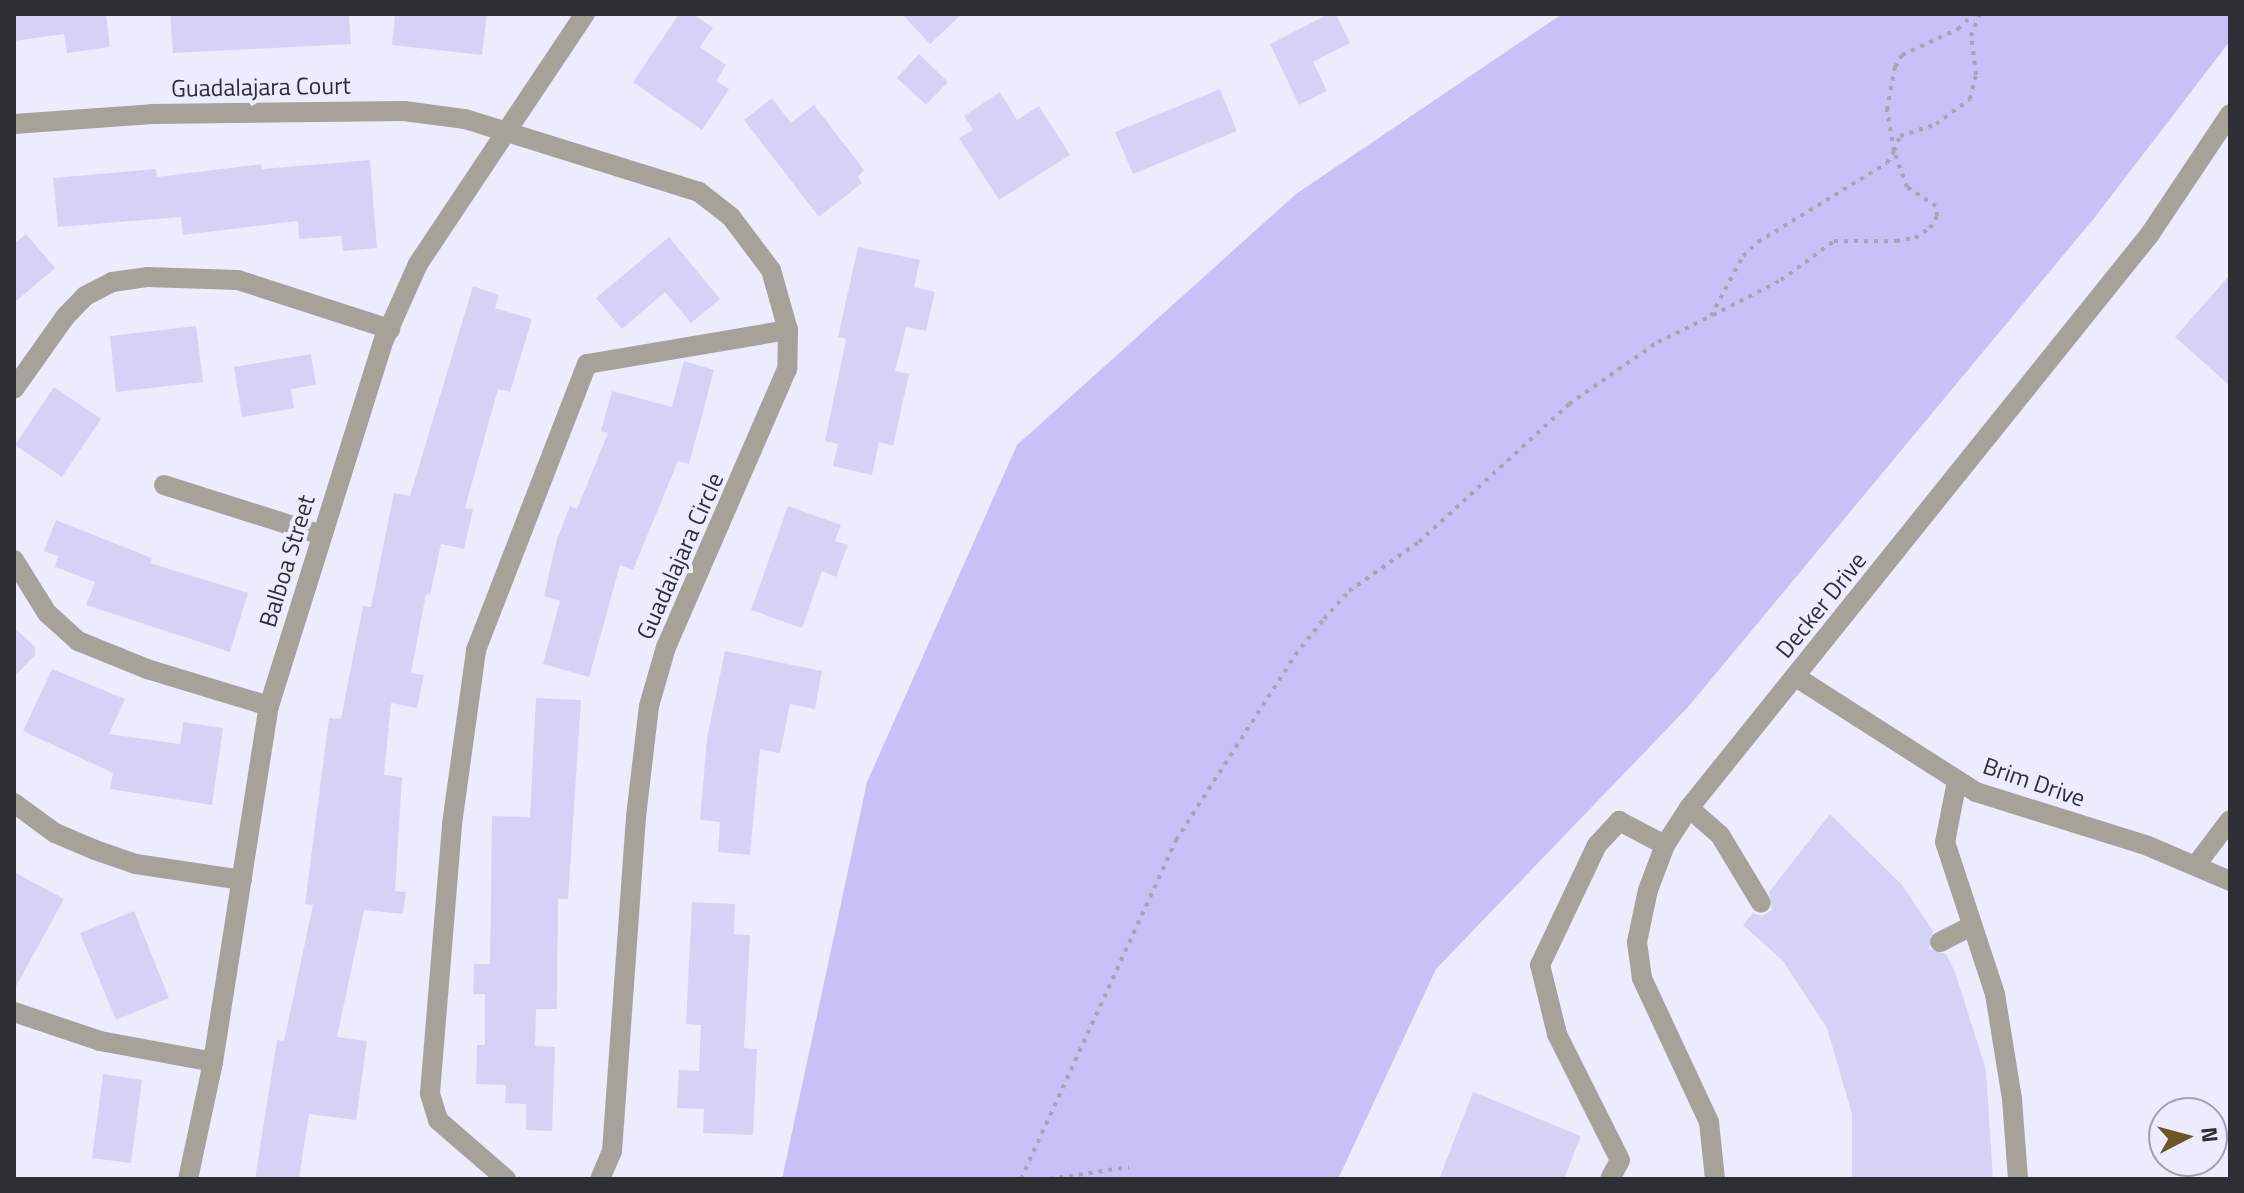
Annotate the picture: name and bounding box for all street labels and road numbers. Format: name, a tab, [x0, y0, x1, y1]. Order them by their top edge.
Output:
street label: Guadalajara Court	[171, 71, 351, 103]
street label: Guadalajara Circle	[630, 468, 730, 644]
street label: Balboa Street	[253, 491, 321, 631]
street label: Decker Drive	[1770, 546, 1872, 664]
street label: Brim Drive	[1979, 751, 2089, 813]

